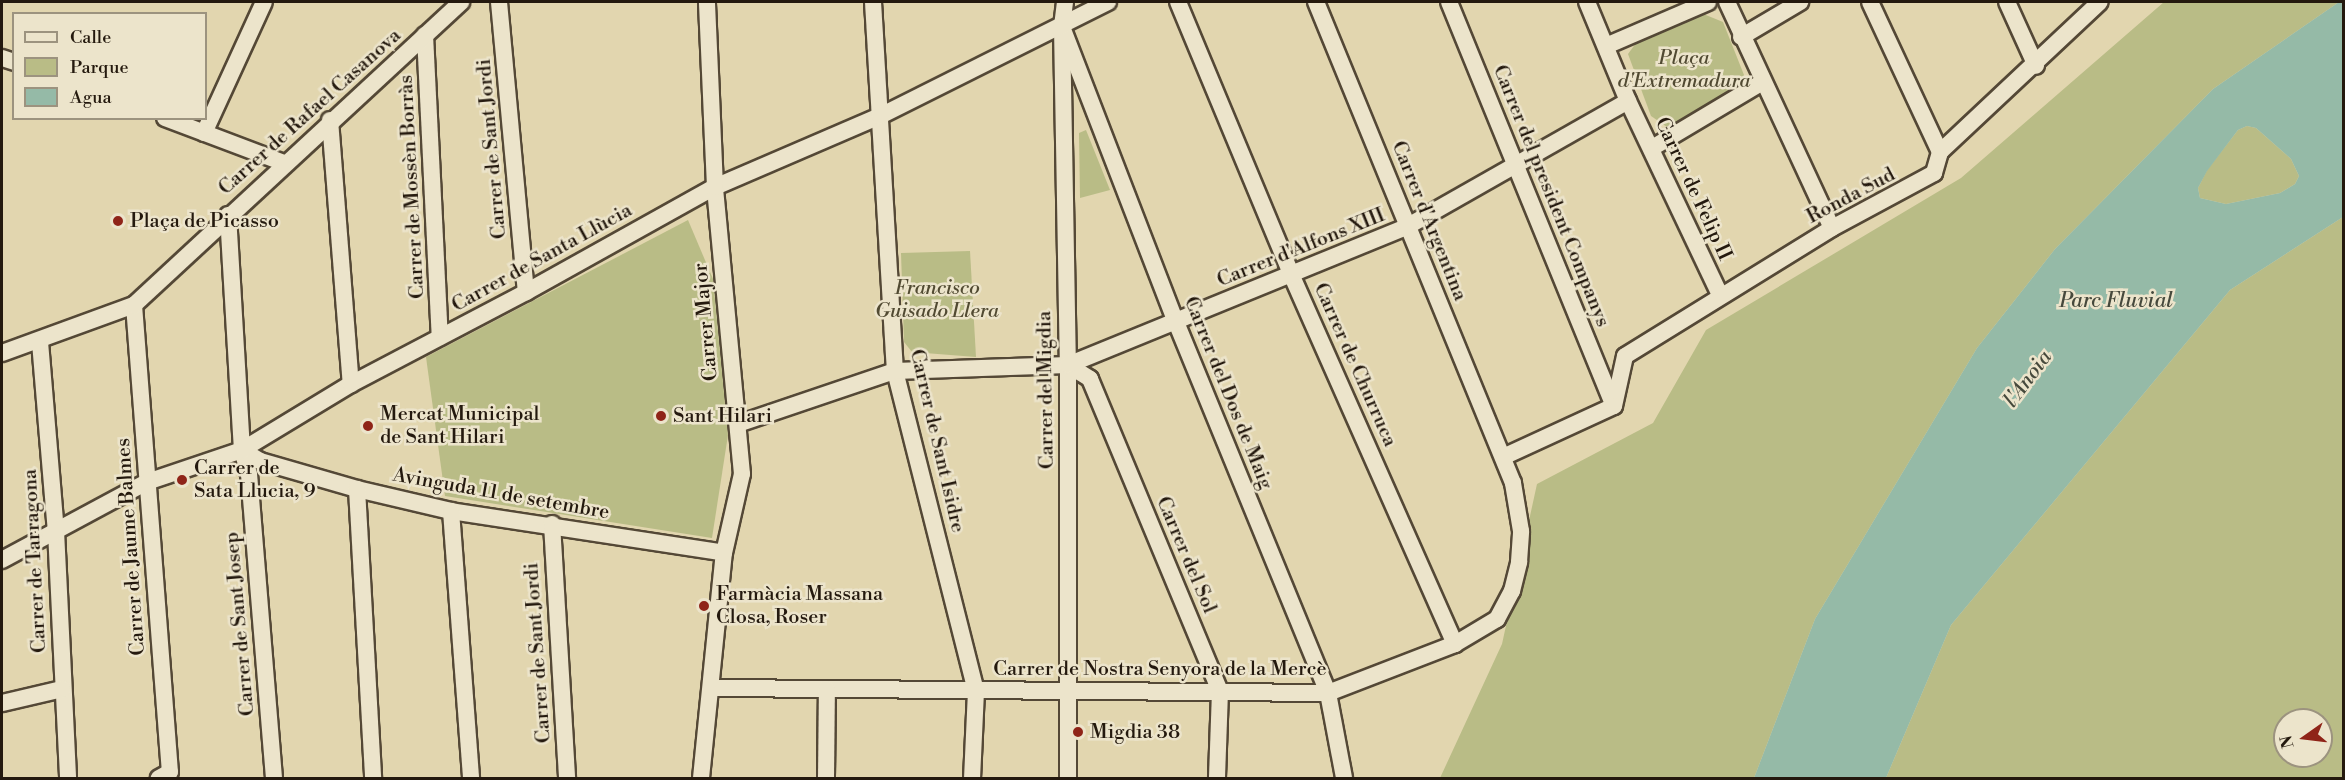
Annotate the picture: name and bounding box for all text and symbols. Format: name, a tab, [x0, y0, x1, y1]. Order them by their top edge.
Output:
legend	[12, 12, 207, 120]
street label: Carrer de Rafael Casanova	[214, 24, 406, 200]
text: Calle	[70, 26, 111, 49]
park label: Plaça d'Extremadura	[1618, 46, 1750, 93]
text: Parque	[70, 56, 129, 79]
street label: Carrer de Sant Jordi	[472, 58, 512, 240]
street label: Carrer del president Companys	[1487, 62, 1615, 330]
street label: Carrer de Mossèn Borràs	[394, 74, 430, 300]
text: Agua	[70, 86, 112, 109]
street label: Carrer de Felip II	[1649, 114, 1737, 264]
street label: Carrer d'Argentina	[1386, 138, 1472, 304]
street label: Ronda Sud	[1803, 163, 1899, 229]
street label: Carrer de Santa Llùcia	[448, 198, 636, 318]
street label: Carrer d'Alfons XIII	[1214, 203, 1388, 293]
place label: Plaça de Picasso	[130, 209, 279, 233]
marker: Plaça de Picasso	[111, 214, 125, 228]
street label: Carrer Major	[689, 262, 723, 382]
park label: Francisco Guisado Llera	[875, 277, 999, 324]
street label: Carrer de Churruca	[1308, 279, 1402, 451]
water label: Parc Fluvial	[2059, 288, 2173, 314]
street label: Carrer del Dos de Maig	[1178, 293, 1278, 493]
street label: Carrer del Migdia	[1033, 311, 1059, 469]
water label: l'Anoia	[1998, 346, 2058, 412]
street label: Carrer de Sant Isidre	[904, 347, 970, 535]
place label: Mercat Municipal de Sant Hilari	[380, 402, 539, 449]
place label: Sant Hilari	[673, 404, 772, 428]
marker: Sant Hilari	[654, 409, 668, 423]
marker: Mercat Municipal de Sant Hilari	[361, 419, 375, 433]
street label: Carrer de Jaume Balmes	[111, 437, 151, 657]
place label: Carrer de Sata Llucia, 9	[194, 456, 315, 503]
street label: Avinguda 11 de setembre	[391, 463, 611, 525]
street label: Carrer de Tarragona	[18, 468, 52, 654]
marker: Carrer de Sata Llucia, 9	[175, 473, 189, 487]
street label: Carrer del Sol	[1151, 493, 1221, 617]
street label: Carrer de Sant Josep	[220, 531, 260, 717]
street label: Carrer de Sant Jordi	[520, 562, 556, 744]
place label: Farmàcia Massana Closa, Roser	[716, 582, 883, 629]
marker: Farmàcia Massana Closa, Roser	[697, 599, 711, 613]
street label: Carrer de Nostra Senyora de la Mercè	[993, 657, 1327, 681]
north arrow	[2273, 708, 2333, 768]
place label: Migdia 38	[1090, 720, 1180, 744]
marker: Migdia 38	[1071, 725, 1085, 739]
text: N	[2276, 733, 2299, 750]

